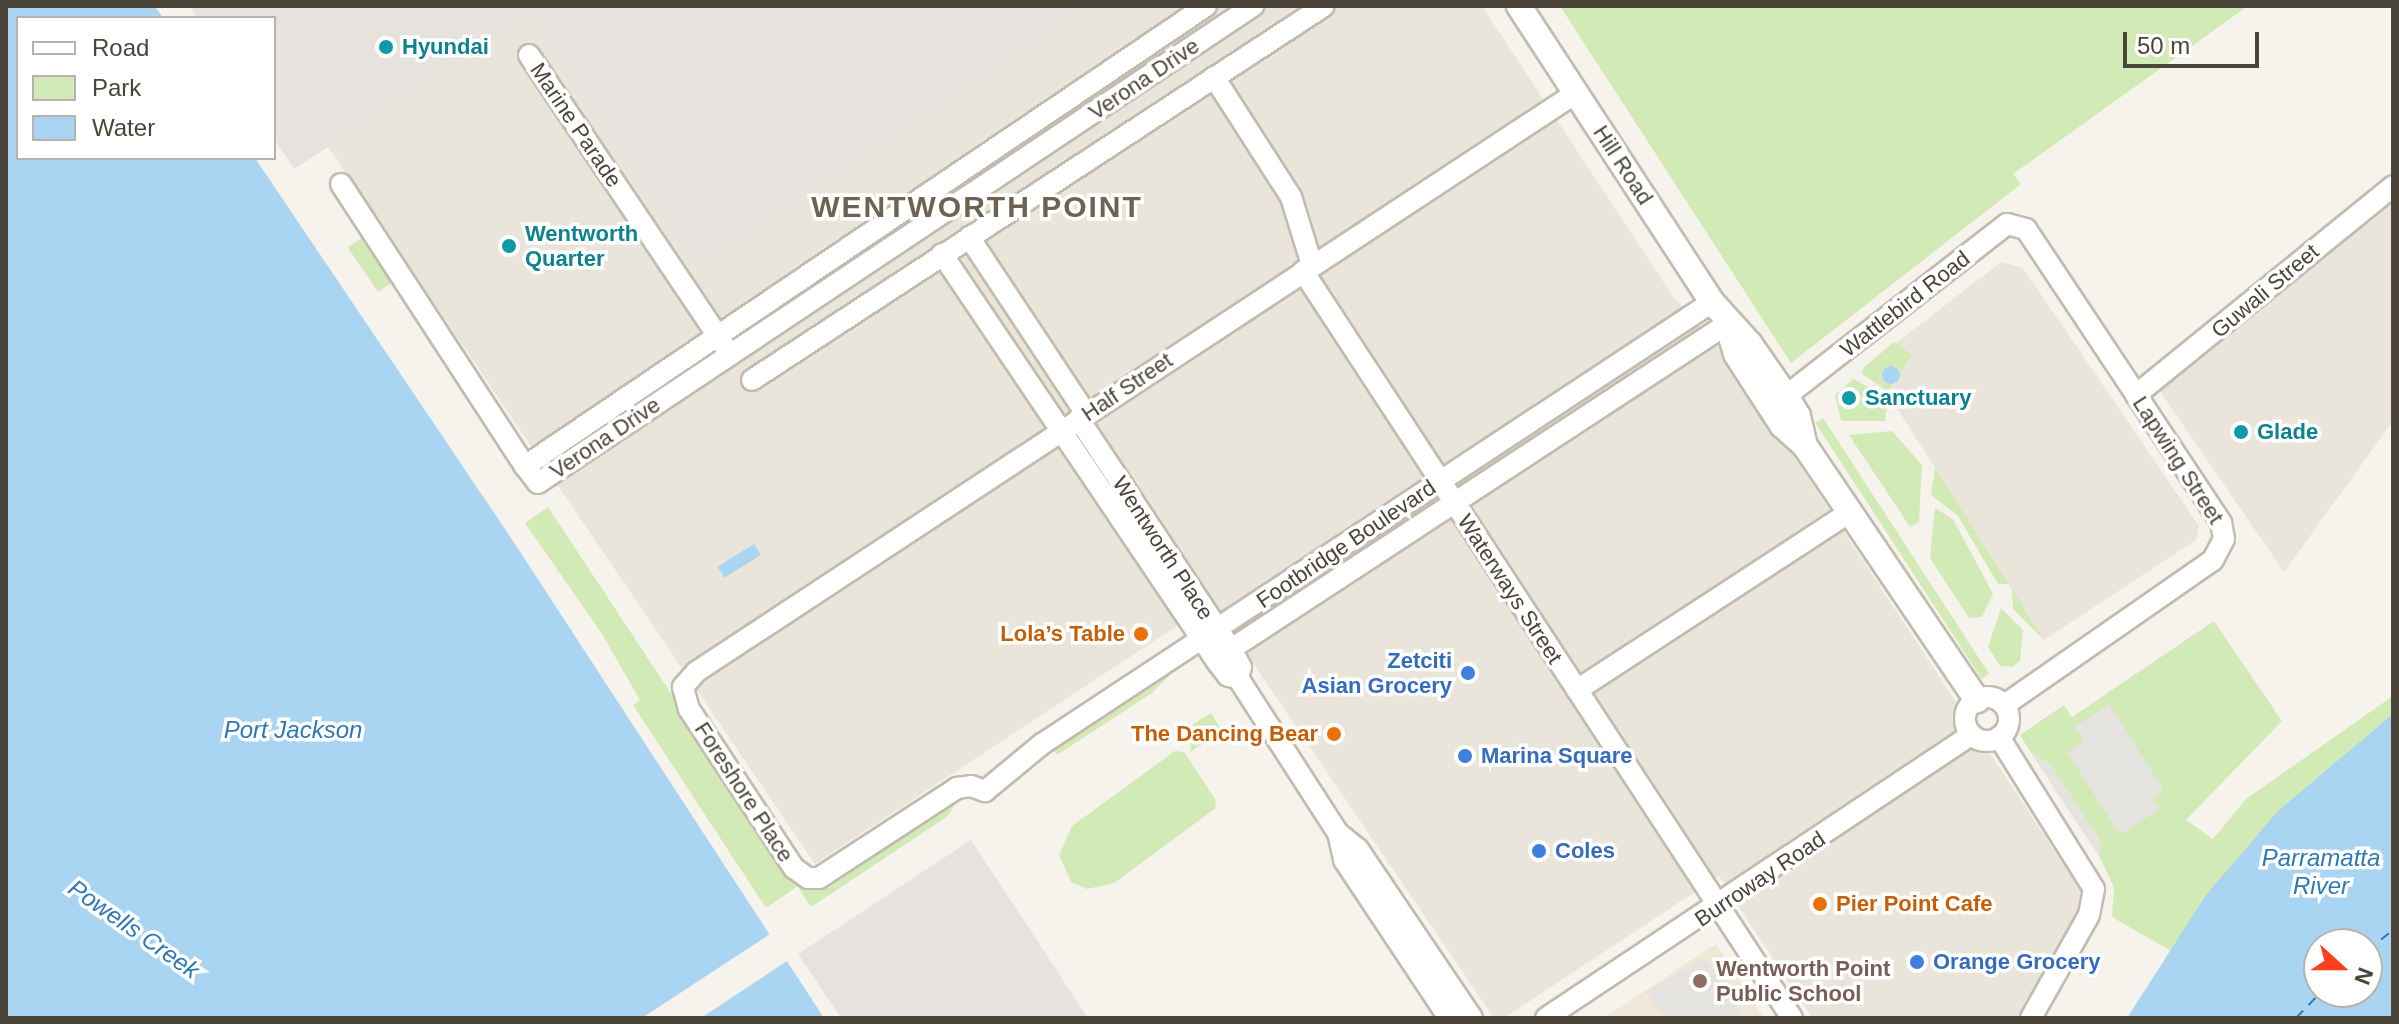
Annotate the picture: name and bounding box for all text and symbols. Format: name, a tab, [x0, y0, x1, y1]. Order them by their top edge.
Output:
legend	[16, 16, 276, 160]
scale bar	[2127, 16, 2263, 66]
street label: Verona Drive	[1084, 32, 1204, 126]
text: 50 m	[2137, 32, 2190, 59]
text: Road	[92, 34, 149, 61]
place label: Hyundai	[402, 34, 489, 60]
marker: Hyundai	[377, 38, 395, 56]
street label: Marine Parade	[525, 58, 627, 192]
text: Park	[92, 74, 141, 101]
text: Water	[92, 114, 155, 141]
street label: Hill Road	[1588, 120, 1658, 210]
district label: WENTWORTH POINT	[811, 189, 1143, 225]
place label: Wentworth Quarter	[525, 220, 638, 272]
marker: Wentworth Quarter	[500, 237, 518, 255]
street label: Guwali Street	[2206, 238, 2324, 344]
street label: Wattlebird Road	[1835, 245, 1975, 363]
street label: Half Street	[1077, 347, 1177, 427]
place label: Sanctuary	[1865, 385, 1971, 411]
marker: Sanctuary	[1840, 389, 1858, 407]
street label: Verona Drive	[545, 391, 665, 485]
street label: Lapwing Street	[2127, 391, 2229, 529]
place label: Glade	[2257, 419, 2318, 445]
marker: Glade	[2232, 423, 2250, 441]
street label: Wentworth Place	[1107, 471, 1219, 625]
street label: Footbridge Boulevard	[1251, 474, 1441, 614]
street label: Waterways Street	[1452, 509, 1568, 669]
place label: Lola’s Table	[1000, 621, 1125, 647]
marker: Lola’s Table	[1132, 625, 1150, 643]
place label: Zetciti Asian Grocery	[1302, 647, 1452, 698]
marker: Zetciti Asian Grocery	[1459, 664, 1477, 682]
water label: Port Jackson	[224, 716, 362, 744]
street label: Foreshore Place	[689, 717, 799, 867]
place label: The Dancing Bear	[1131, 721, 1318, 747]
marker: The Dancing Bear	[1325, 725, 1343, 743]
place label: Marina Square	[1481, 743, 1633, 769]
marker: Marina Square	[1456, 747, 1474, 765]
street label: Burroway Road	[1690, 826, 1830, 932]
place label: Coles	[1555, 838, 1615, 864]
marker: Coles	[1530, 842, 1548, 860]
water label: Parramatta River	[2262, 844, 2380, 900]
water label: Powells Creek	[63, 873, 205, 985]
place label: Pier Point Cafe	[1836, 891, 1992, 917]
marker: Pier Point Cafe	[1811, 895, 1829, 913]
north arrow	[2303, 928, 2383, 1008]
place label: Orange Grocery	[1933, 949, 2101, 975]
marker: Orange Grocery	[1908, 953, 1926, 971]
place label: Wentworth Point Public School	[1716, 955, 1890, 1006]
text: N	[2349, 964, 2379, 988]
marker: Wentworth Point Public School	[1691, 972, 1709, 990]

